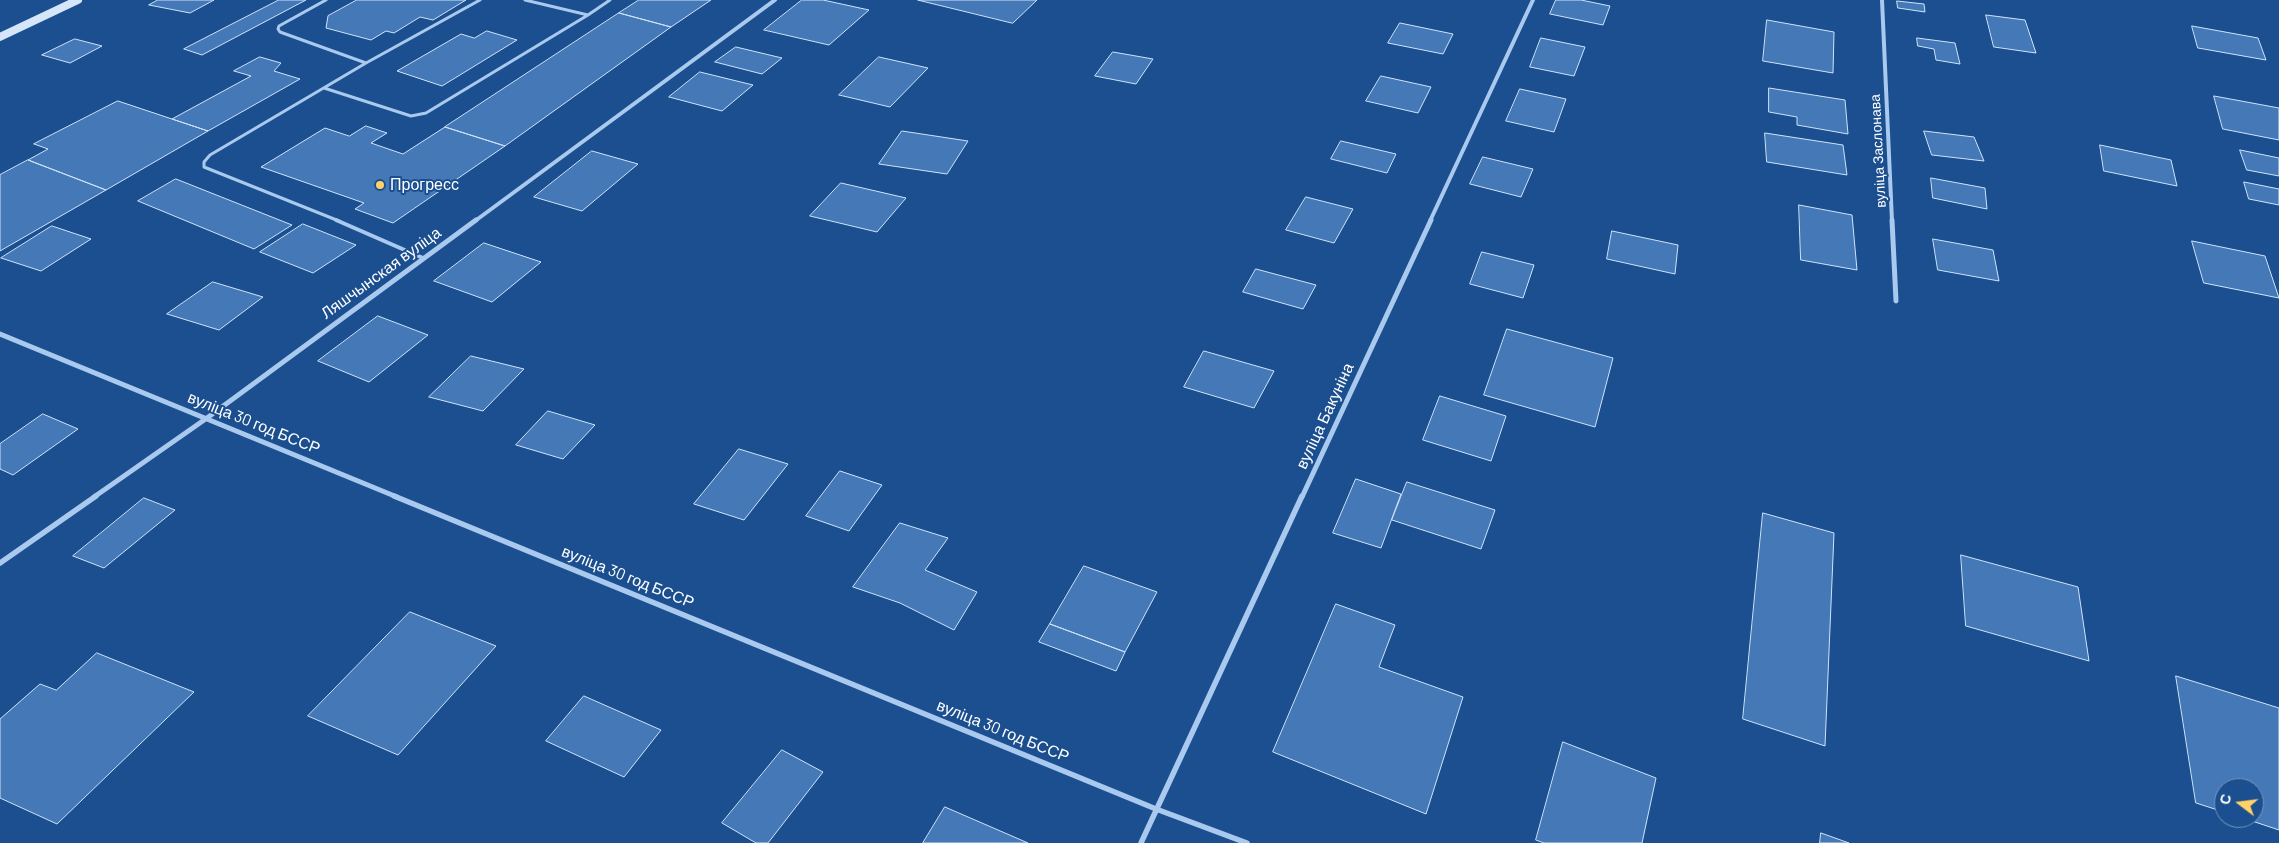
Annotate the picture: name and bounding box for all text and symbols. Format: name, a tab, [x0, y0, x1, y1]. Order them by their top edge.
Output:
street label: вуліца Заслонава	[1867, 94, 1889, 208]
place label: Прогресс	[390, 175, 459, 195]
marker: Прогресс	[374, 179, 386, 191]
street label: Ляшчынская вуліца	[317, 223, 445, 323]
street label: вуліца Бакуніна	[1292, 360, 1358, 472]
street label: вуліца 30 год БССР	[185, 388, 323, 458]
street label: вуліца 30 год БССР	[559, 542, 697, 612]
street label: вуліца 30 год БССР	[934, 696, 1072, 766]
north arrow	[2214, 778, 2264, 828]
text: С	[2215, 792, 2235, 806]

